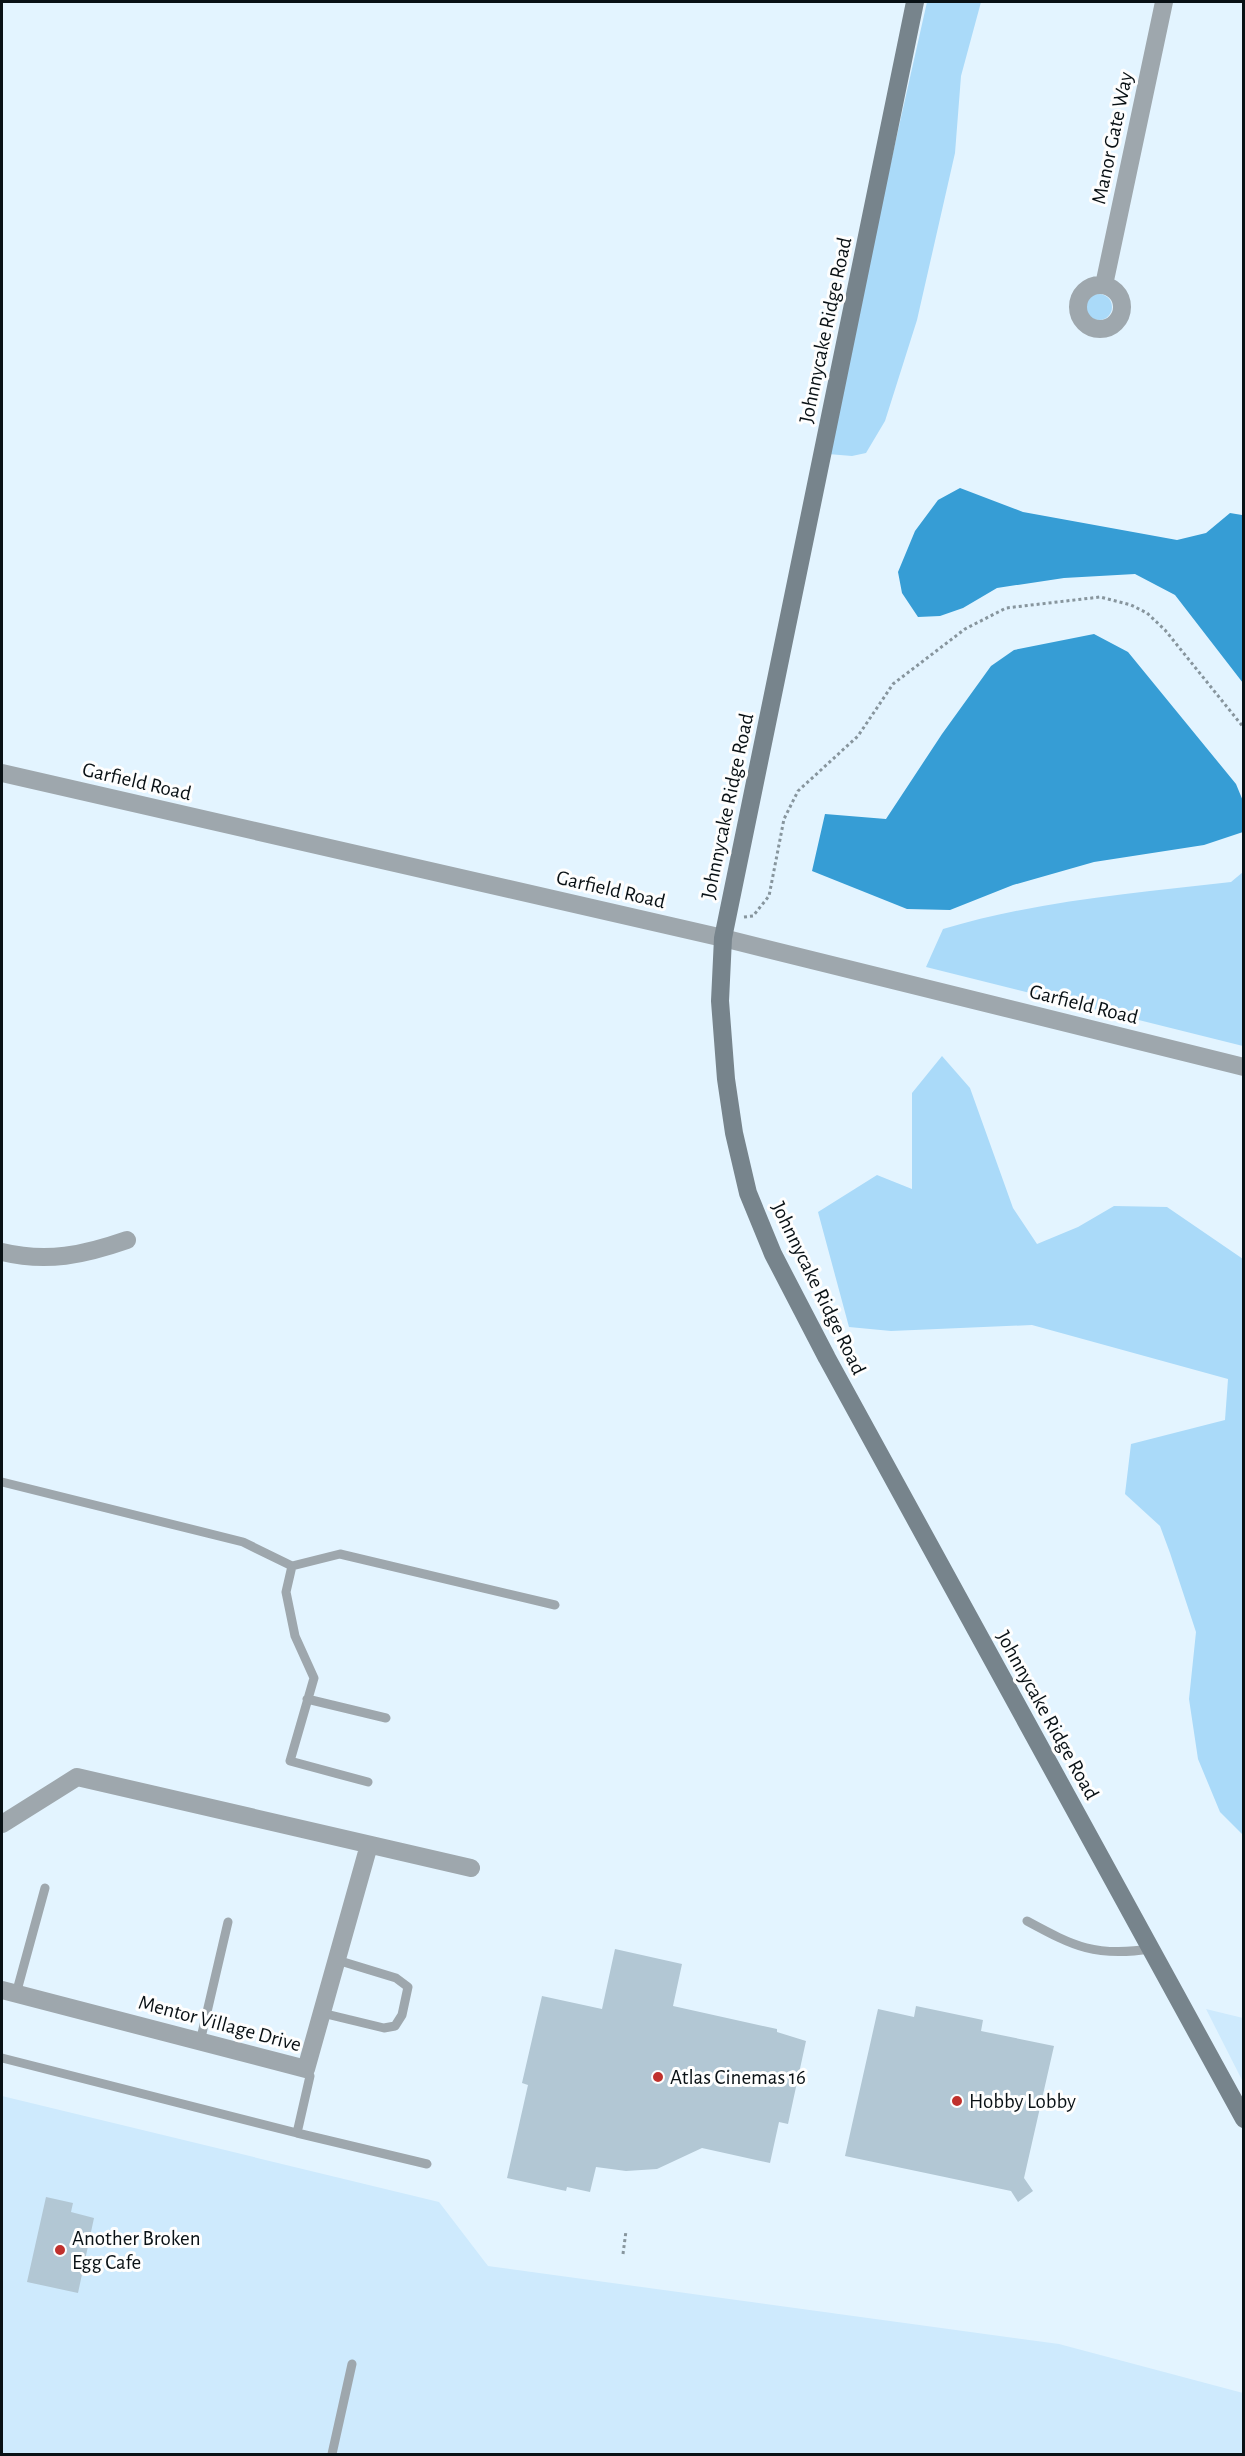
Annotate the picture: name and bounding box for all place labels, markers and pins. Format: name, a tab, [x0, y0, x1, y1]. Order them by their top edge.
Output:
place label: Atlas Cinemas 16	[670, 2067, 806, 2088]
marker: Atlas Cinemas 16	[651, 2070, 665, 2084]
place label: Hobby Lobby	[969, 2091, 1076, 2112]
marker: Hobby Lobby	[950, 2094, 964, 2108]
place label: Another Broken Egg Cafe	[72, 2228, 201, 2273]
marker: Another Broken Egg Cafe	[53, 2243, 67, 2257]

